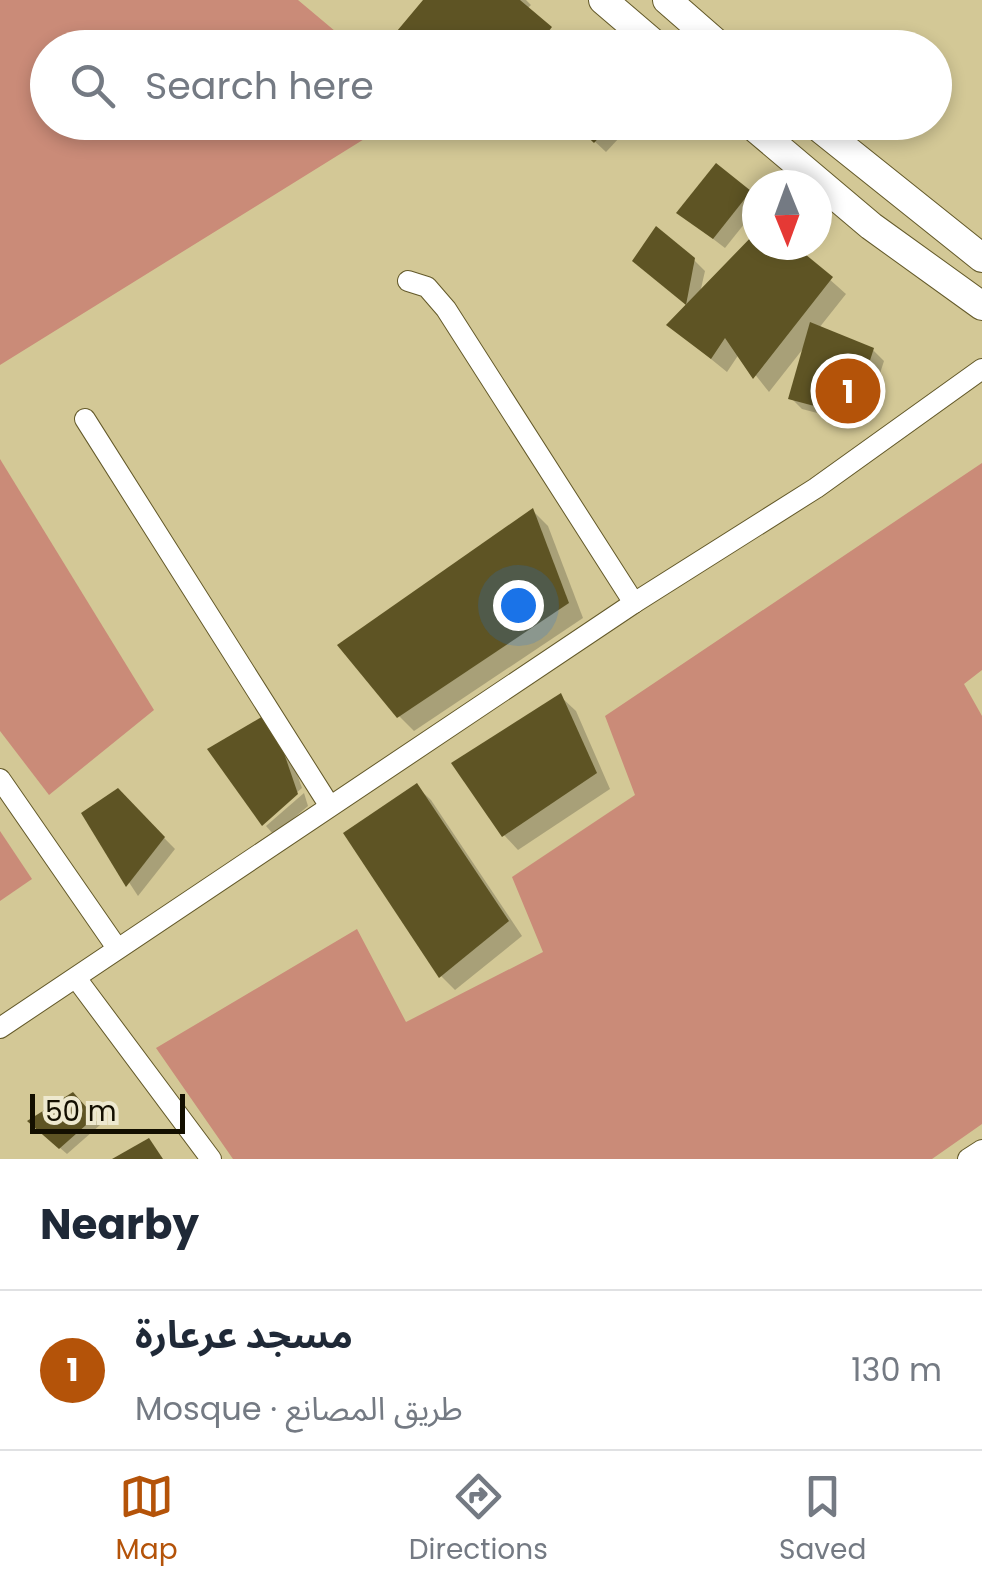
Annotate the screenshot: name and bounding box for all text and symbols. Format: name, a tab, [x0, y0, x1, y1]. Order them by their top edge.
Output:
search box	[30, 30, 952, 140]
icon: search	[65, 58, 120, 113]
text: Search here	[145, 59, 374, 112]
north arrow	[742, 170, 832, 260]
pin: 1	[816, 354, 880, 428]
your location	[493, 580, 544, 631]
scale bar	[30, 1089, 185, 1134]
text: 50 m	[45, 1092, 116, 1131]
text: Nearby	[40, 1195, 199, 1254]
text: مسجد عرعارة	[135, 1308, 353, 1361]
text: 1	[66, 1347, 79, 1392]
text: 130 m	[851, 1347, 942, 1392]
text: Mosque · طريق المصانع	[135, 1386, 463, 1431]
tab: Map	[116, 1469, 178, 1571]
tab: Directions	[409, 1469, 548, 1571]
tab: Saved	[779, 1469, 866, 1571]

